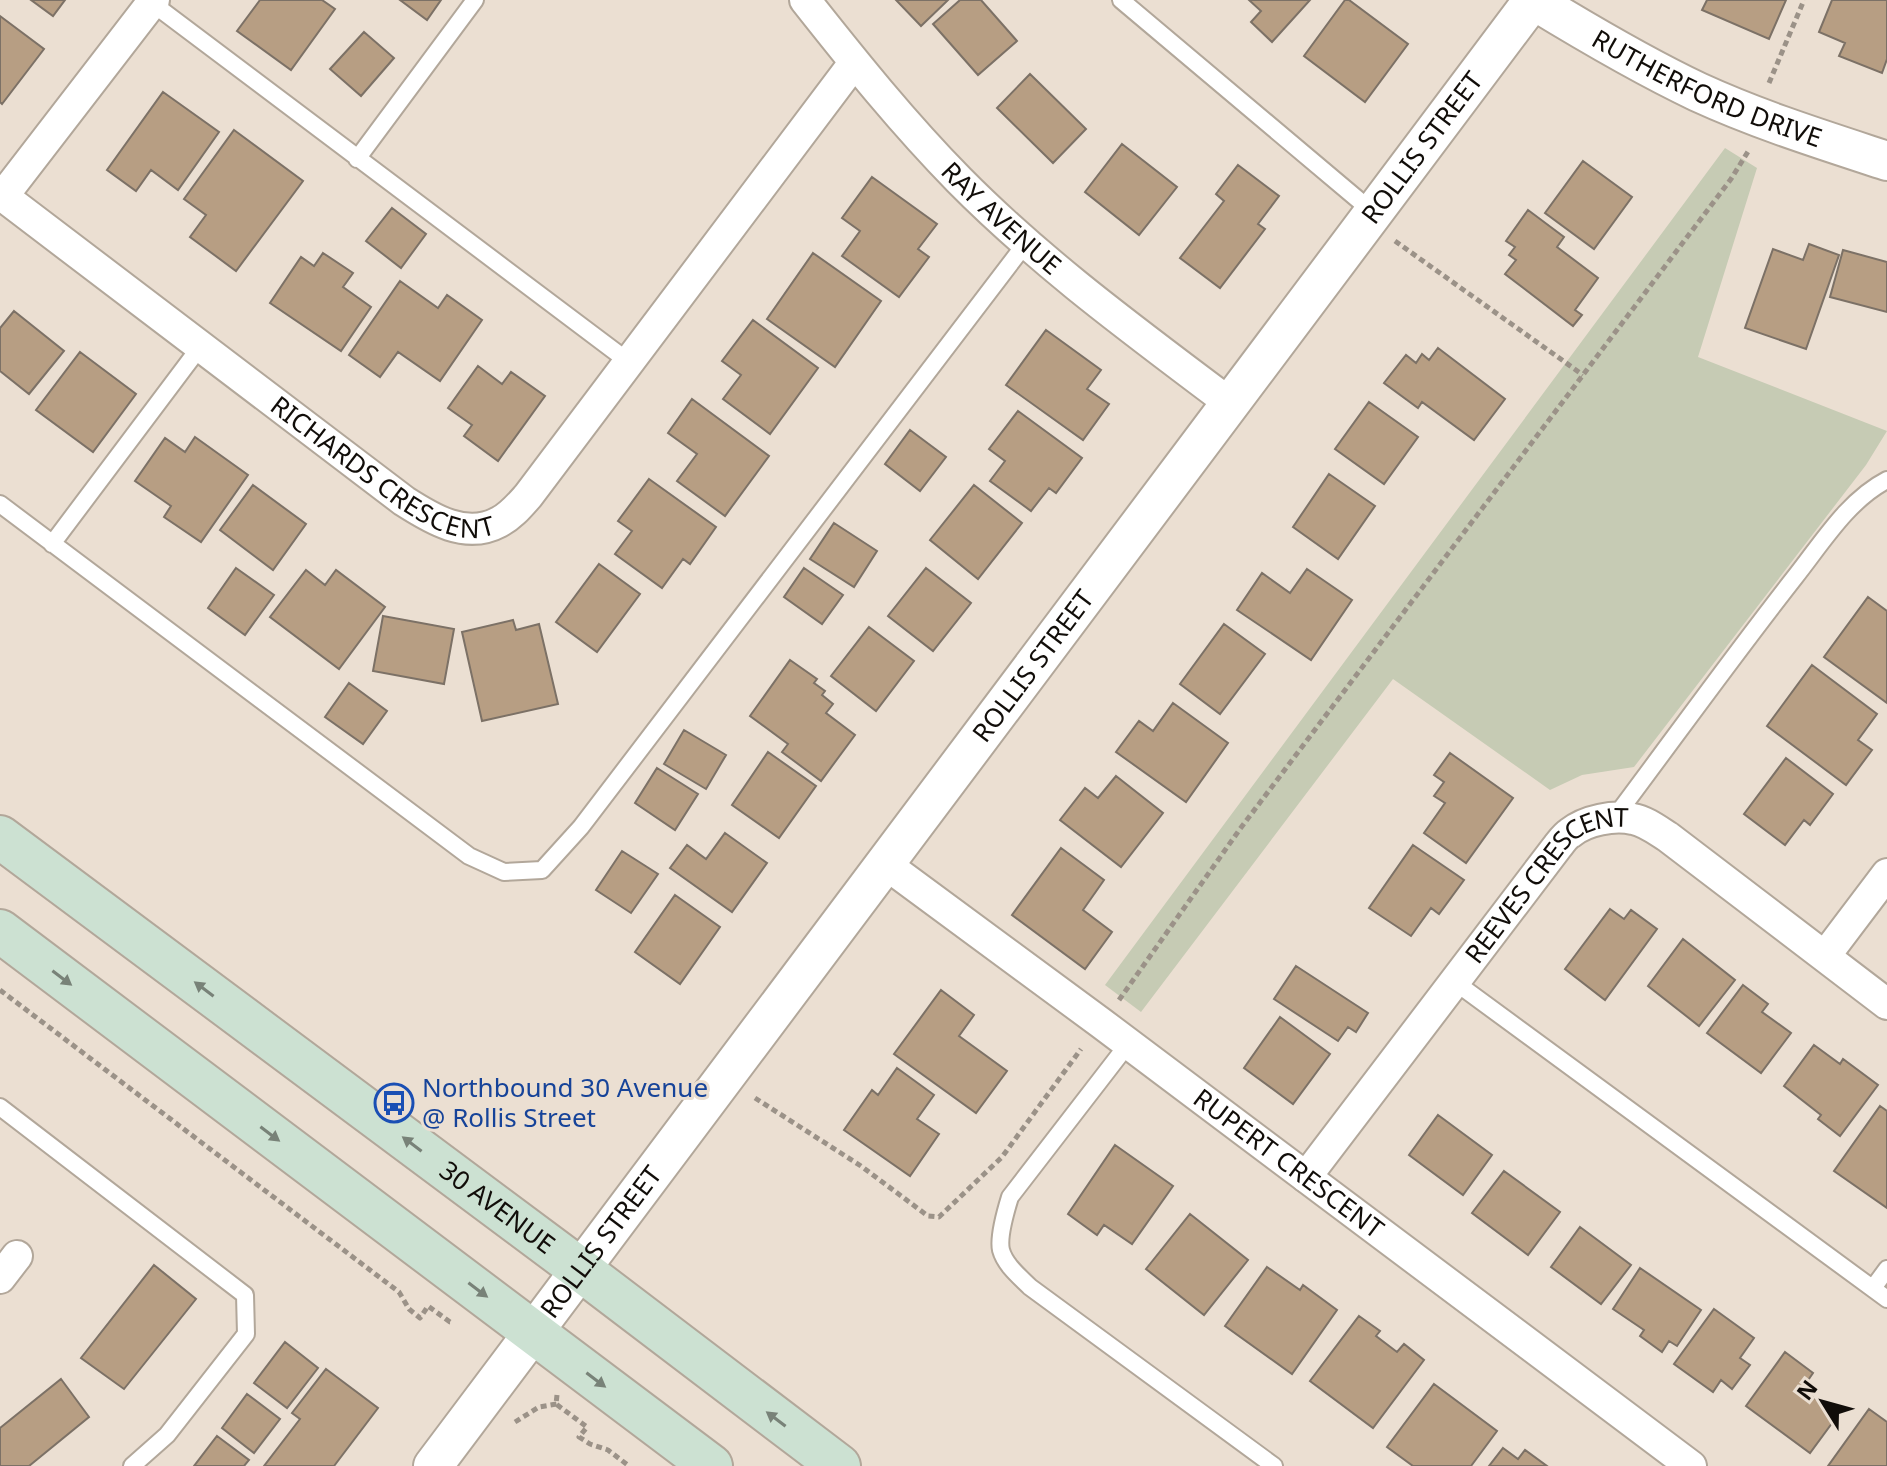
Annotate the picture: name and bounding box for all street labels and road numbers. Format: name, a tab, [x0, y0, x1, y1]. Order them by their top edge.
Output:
street label: RUTHERFORD DRIVE	[1586, 20, 1827, 155]
street label: ROLLIS STREET	[1352, 63, 1491, 231]
street label: RAY AVENUE	[934, 153, 1069, 282]
street label: RICHARDS CRESCENT	[264, 387, 499, 546]
street label: ROLLIS STREET	[963, 582, 1102, 749]
street label: REEVES CRESCENT	[1456, 798, 1629, 970]
street label: RUPERT CRESCENT	[1187, 1080, 1392, 1247]
street label: 30 AVENUE	[433, 1152, 563, 1262]
street label: ROLLIS STREET	[531, 1157, 670, 1325]

